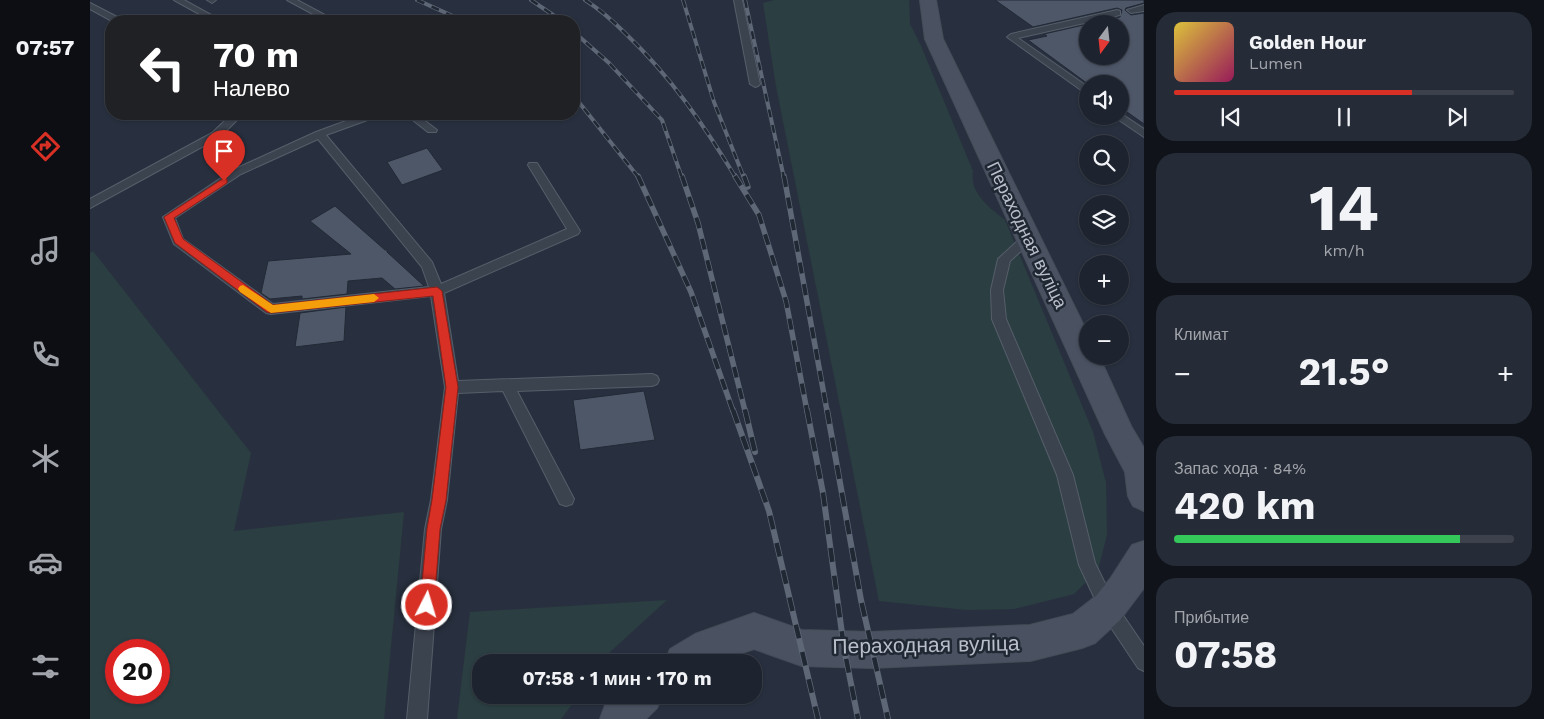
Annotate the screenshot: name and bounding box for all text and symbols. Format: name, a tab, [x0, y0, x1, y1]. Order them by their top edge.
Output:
north arrow	[1079, 15, 1129, 65]
map controls	[1079, 15, 1129, 365]
text: Golden Hour	[1249, 31, 1366, 54]
text: 70 m	[213, 34, 299, 76]
text: 07:57	[16, 35, 74, 60]
icon: left	[130, 35, 195, 100]
text: Lumen	[1249, 54, 1303, 73]
button: sound	[1079, 75, 1129, 125]
text: Налево	[213, 76, 290, 101]
icon: previous	[1217, 103, 1245, 131]
icon: pause	[1330, 103, 1358, 131]
icon: next	[1443, 103, 1471, 131]
icon: directions	[28, 129, 63, 164]
pin	[203, 130, 245, 181]
button: search	[1079, 135, 1129, 185]
icon: arrive	[210, 137, 238, 165]
street label: Пераходная вуліца	[983, 158, 1072, 312]
text: 14	[1309, 170, 1379, 246]
button: layers	[1079, 195, 1129, 245]
icon: music	[28, 233, 63, 268]
text: km/h	[1323, 241, 1365, 260]
button: +	[1079, 255, 1129, 305]
button: −	[1079, 315, 1129, 365]
text: Климат	[1174, 325, 1228, 344]
icon: phone	[28, 337, 63, 372]
text: 21.5°	[1298, 350, 1390, 394]
text: −	[1174, 357, 1191, 390]
text: +	[1497, 357, 1514, 390]
icon: climate	[28, 441, 63, 476]
text: Запас хода · 84%	[1174, 459, 1306, 478]
text: 420 km	[1174, 484, 1315, 528]
icon: car	[28, 545, 63, 580]
position arrow	[400, 578, 452, 630]
text: Прибытие	[1174, 608, 1249, 627]
street label: Пераходная вуліца	[832, 630, 1020, 659]
text: 07:58	[1174, 633, 1277, 677]
speed limit sign: 20	[105, 639, 170, 704]
icon: filters	[28, 649, 63, 684]
text: 07:58 · 1 мин · 170 m	[522, 667, 712, 690]

